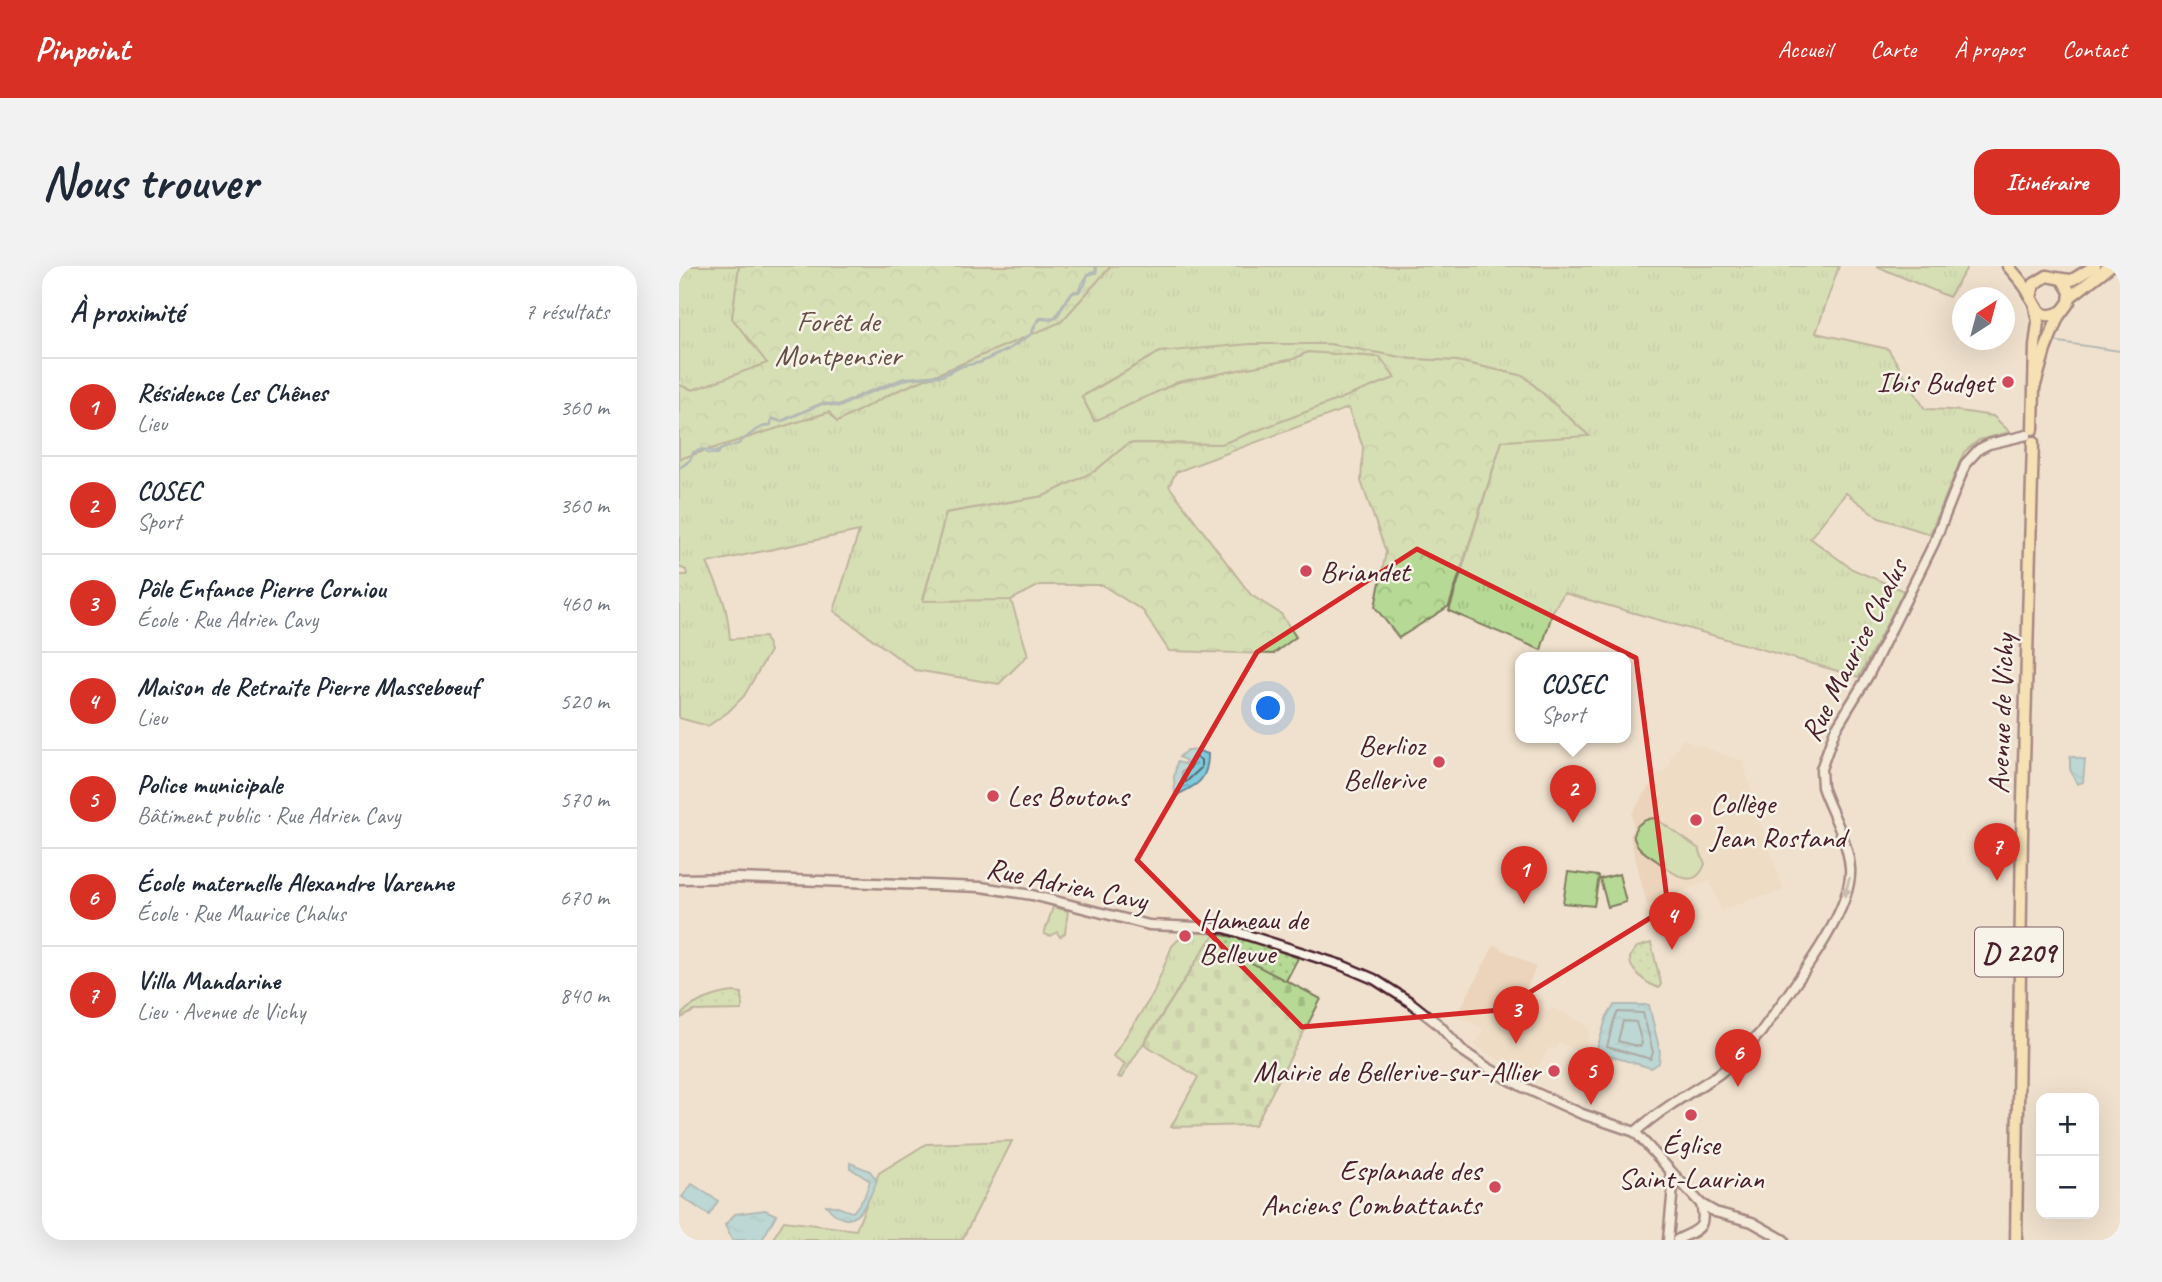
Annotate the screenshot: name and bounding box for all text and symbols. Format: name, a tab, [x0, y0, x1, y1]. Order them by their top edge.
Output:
text: Pinpoint	[35, 28, 129, 70]
text: Accueil	[1778, 34, 1832, 64]
text: Carte	[1870, 34, 1916, 64]
text: À propos	[1954, 34, 2024, 64]
text: Contact	[2062, 34, 2127, 64]
button: Itinéraire	[1974, 149, 2120, 215]
text: Nous trouver	[42, 151, 257, 213]
north arrow	[1952, 287, 2015, 350]
text: À proximité	[70, 293, 184, 331]
text: 7 résultats	[525, 297, 609, 326]
park label: Forêt de Montpensier	[775, 302, 903, 374]
place label: Ibis Budget	[1877, 363, 1997, 401]
marker: Ibis Budget	[2000, 374, 2016, 390]
text: Résidence Les Chênes	[137, 376, 327, 409]
text: 1	[88, 393, 98, 422]
text: 360 m	[560, 393, 609, 422]
text: Lieu	[137, 409, 167, 438]
text: COSEC	[137, 474, 201, 507]
text: 2	[88, 491, 98, 520]
text: 360 m	[560, 491, 609, 520]
text: Sport	[137, 507, 181, 536]
street label: Rue Maurice Chalus	[1792, 550, 1917, 748]
place label: Briandet	[1320, 552, 1412, 590]
marker: Briandet	[1298, 563, 1314, 579]
text: Pôle Enfance Pierre Corniou	[137, 572, 386, 605]
text: 3	[88, 589, 98, 618]
text: 460 m	[560, 589, 609, 618]
text: École · Rue Adrien Cavy	[137, 605, 318, 634]
street label: Avenue de Vichy	[1979, 631, 2023, 795]
popup	[1515, 652, 1631, 743]
text: COSEC	[1541, 667, 1605, 700]
text: Maison de Retraite Pierre Masseboeuf	[137, 670, 478, 703]
text: 4	[88, 687, 98, 716]
text: 520 m	[560, 687, 609, 716]
your location	[1251, 691, 1285, 725]
text: Sport	[1541, 700, 1585, 729]
text: Lieu	[137, 703, 167, 732]
place label: Berlioz Bellerive	[1343, 726, 1427, 798]
marker: Berlioz Bellerive	[1431, 754, 1447, 770]
pin: 2	[1550, 765, 1596, 823]
text: Police municipale	[137, 768, 283, 801]
place label: Les Boutons	[1007, 777, 1131, 815]
place label: Collège Jean Rostand	[1708, 784, 1850, 856]
text: 5	[88, 785, 98, 814]
text: 570 m	[560, 785, 609, 814]
marker: Les Boutons	[985, 788, 1001, 804]
text: Bâtiment public · Rue Adrien Cavy	[137, 801, 400, 830]
marker: Collège Jean Rostand	[1688, 812, 1704, 828]
pin: 7	[1974, 823, 2020, 881]
pin: 1	[1501, 846, 1547, 904]
street label: Rue Adrien Cavy	[983, 848, 1153, 920]
text: École maternelle Alexandre Varenne	[137, 866, 453, 899]
one-way arrow	[1841, 877, 1852, 899]
text: 6	[88, 883, 98, 912]
text: 670 m	[560, 883, 609, 912]
pin: 4	[1649, 892, 1695, 950]
text: École · Rue Maurice Chalus	[137, 899, 346, 928]
place label: Hameau de Bellevue	[1199, 900, 1310, 972]
marker: Hameau de Bellevue	[1177, 928, 1193, 944]
road number: D 2209	[1975, 928, 2063, 976]
text: Villa Mandarine	[137, 964, 280, 997]
text: 7	[88, 981, 98, 1010]
text: 840 m	[560, 981, 609, 1010]
pin: 3	[1493, 986, 1539, 1044]
text: Lieu · Avenue de Vichy	[137, 997, 305, 1026]
pin: 6	[1715, 1029, 1761, 1087]
pin: 5	[1568, 1047, 1614, 1105]
place label: Mairie de Bellerive-sur-Allier	[1253, 1052, 1542, 1090]
marker: Mairie de Bellerive-sur-Allier	[1546, 1063, 1562, 1079]
map controls	[2036, 1093, 2099, 1219]
button: +	[2036, 1093, 2099, 1156]
marker: Église Saint-Laurian	[1683, 1107, 1699, 1123]
place label: Église Saint-Laurian	[1618, 1125, 1765, 1197]
place label: Esplanade des Anciens Combattants	[1261, 1151, 1484, 1223]
button: −	[2036, 1156, 2099, 1219]
marker: Esplanade des Anciens Combattants	[1487, 1179, 1503, 1195]

